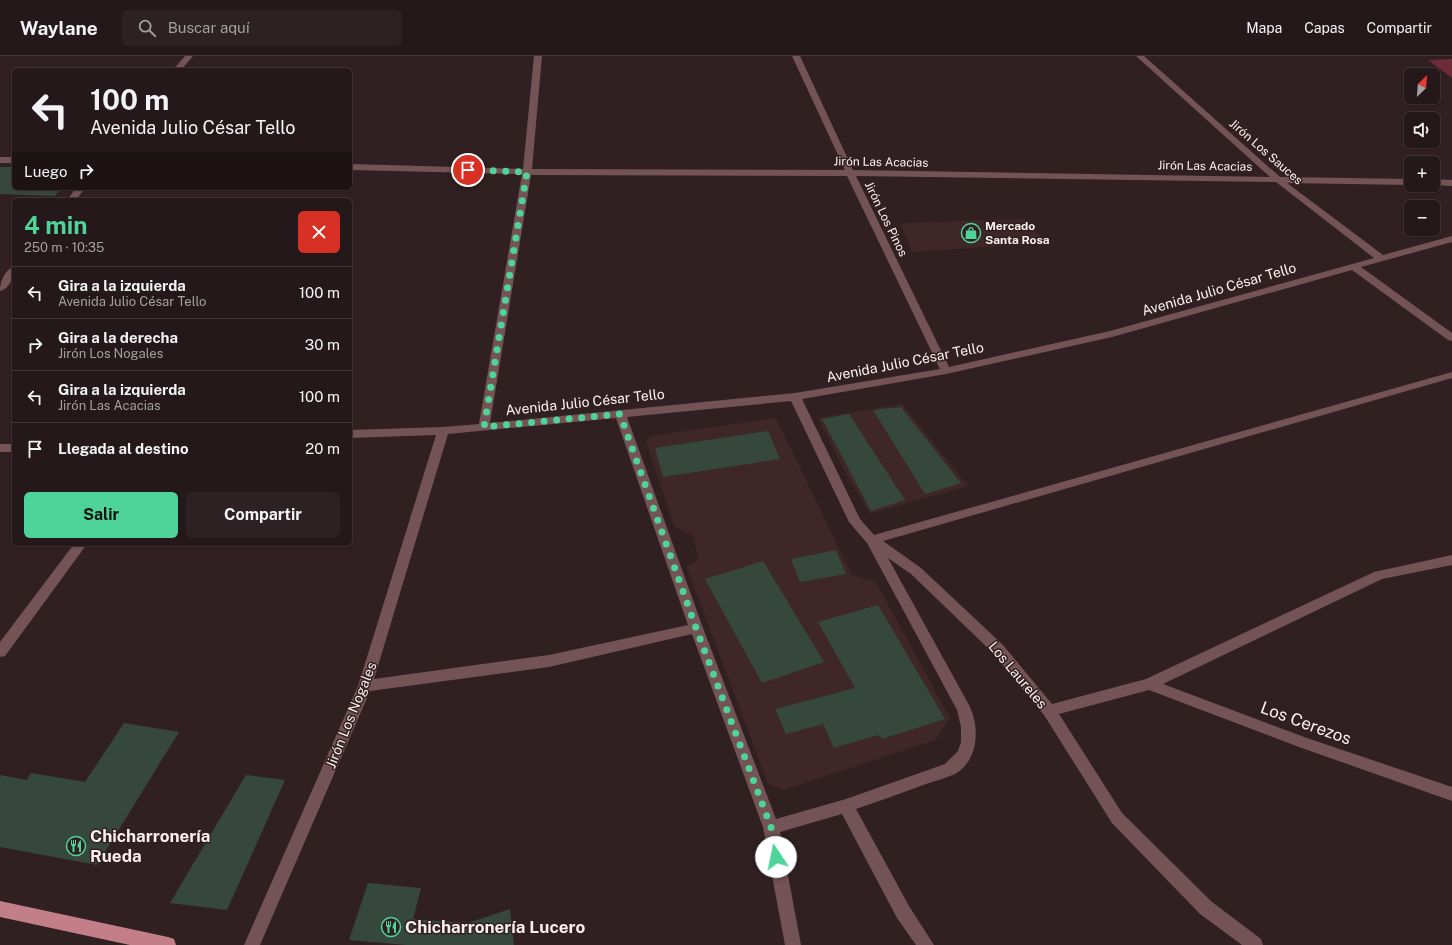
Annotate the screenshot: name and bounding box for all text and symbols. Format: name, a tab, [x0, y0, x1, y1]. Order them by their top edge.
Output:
search box	[122, 10, 402, 46]
text: Waylane	[20, 17, 98, 39]
icon: search	[136, 17, 158, 39]
text: Buscar aquí	[168, 19, 250, 36]
text: Mapa	[1246, 20, 1282, 36]
text: Capas	[1304, 20, 1345, 36]
text: Compartir	[1367, 20, 1432, 36]
north arrow	[1404, 68, 1440, 104]
map controls	[1404, 68, 1440, 236]
text: 100 m	[90, 83, 169, 116]
icon: left	[24, 84, 76, 136]
button: sound	[1404, 112, 1440, 148]
street label: Jirón Los Sauces	[1227, 116, 1305, 188]
text: Avenida Julio César Tello	[90, 117, 296, 138]
pin	[451, 153, 485, 187]
street label: Jirón Las Acacias	[834, 154, 928, 170]
button: +	[1404, 156, 1440, 192]
street label: Jirón Las Acacias	[1158, 158, 1252, 174]
icon: arrive	[457, 159, 479, 181]
icon: right	[75, 160, 97, 182]
text: Luego	[24, 163, 67, 180]
street label: Jirón Los Pinos	[862, 179, 910, 259]
button: −	[1404, 200, 1440, 236]
text: 4 min	[24, 211, 87, 239]
button: close	[298, 211, 340, 253]
place label: Mercado Santa Rosa	[985, 219, 1050, 247]
shop icon: Mercado Santa Rosa	[960, 222, 982, 244]
text: 250 m · 10:35	[24, 240, 104, 255]
street label: Avenida Julio César Tello	[1140, 259, 1298, 319]
text: Gira a la izquierda	[58, 277, 186, 294]
icon: left	[24, 282, 46, 304]
text: 100 m	[299, 284, 340, 301]
text: Avenida Julio César Tello	[58, 294, 206, 309]
text: Gira a la derecha	[58, 329, 178, 346]
icon: right	[24, 334, 46, 356]
text: 30 m	[305, 336, 340, 353]
street label: Avenida Julio César Tello	[825, 339, 985, 385]
text: Jirón Los Nogales	[58, 346, 163, 361]
text: Gira a la izquierda	[58, 381, 186, 398]
icon: left	[24, 386, 46, 408]
street label: Avenida Julio César Tello	[505, 386, 665, 418]
text: 100 m	[299, 388, 340, 405]
text: Jirón Las Acacias	[58, 398, 161, 413]
icon: arrive	[24, 438, 46, 460]
text: Llegada al destino	[58, 440, 189, 457]
text: 20 m	[305, 440, 340, 457]
button: Salir	[24, 492, 178, 538]
button: Compartir	[186, 492, 340, 538]
street label: Los Laureles	[985, 638, 1051, 712]
street label: Jirón Los Nogales	[322, 659, 380, 771]
street label: Los Cerezos	[1258, 697, 1354, 749]
place label: Chicharronería Rueda	[90, 826, 211, 866]
restaurant icon: Chicharronería Rueda	[65, 835, 87, 857]
position arrow	[755, 836, 797, 878]
restaurant icon: Chicharronería Lucero	[380, 916, 402, 938]
place label: Chicharronería Lucero	[405, 917, 585, 937]

